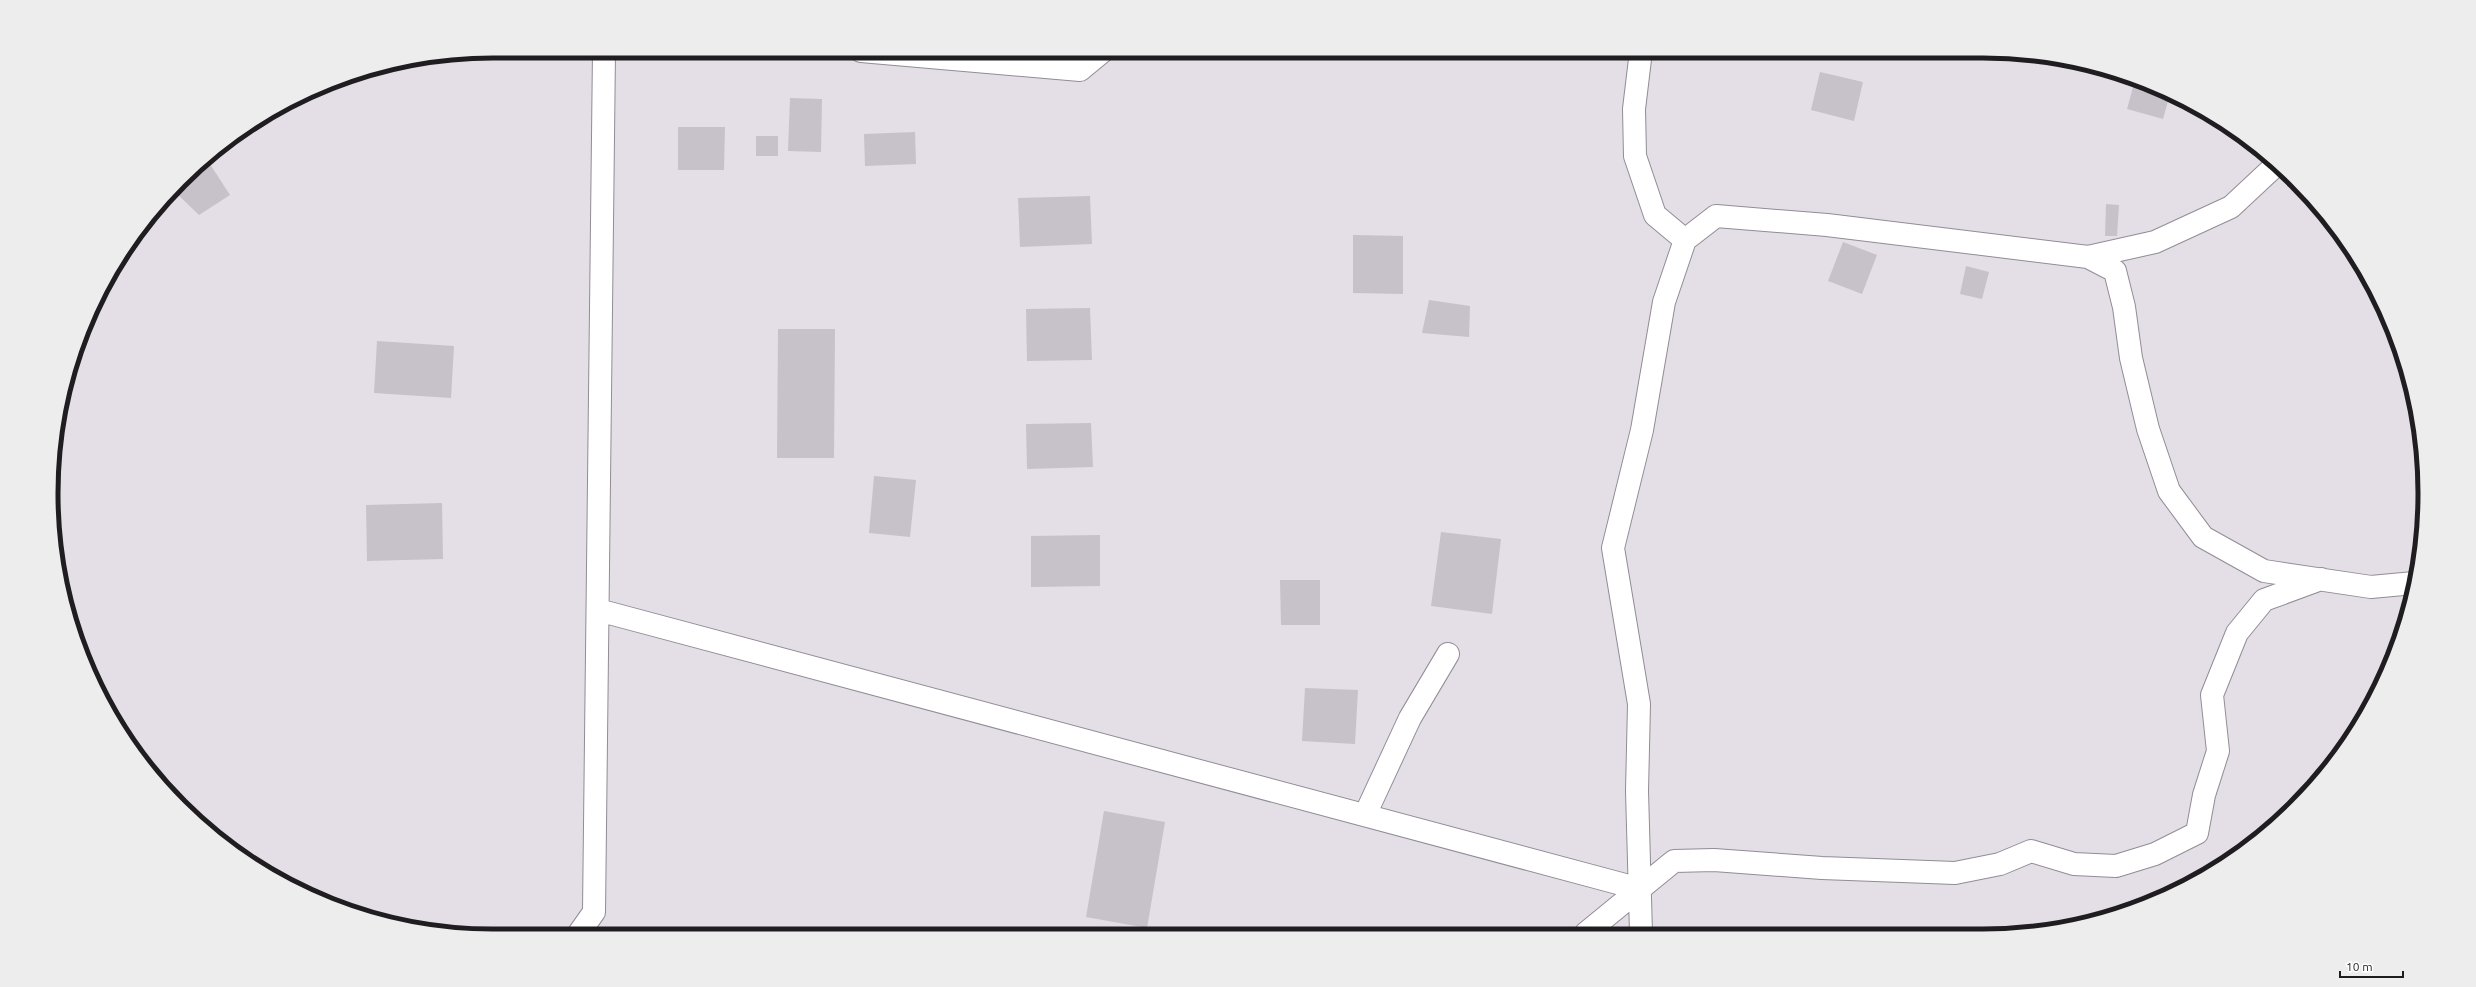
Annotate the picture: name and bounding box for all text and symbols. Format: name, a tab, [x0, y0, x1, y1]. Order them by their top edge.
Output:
scale bar	[2340, 953, 2403, 979]
text: 10 m	[2346, 960, 2373, 973]

